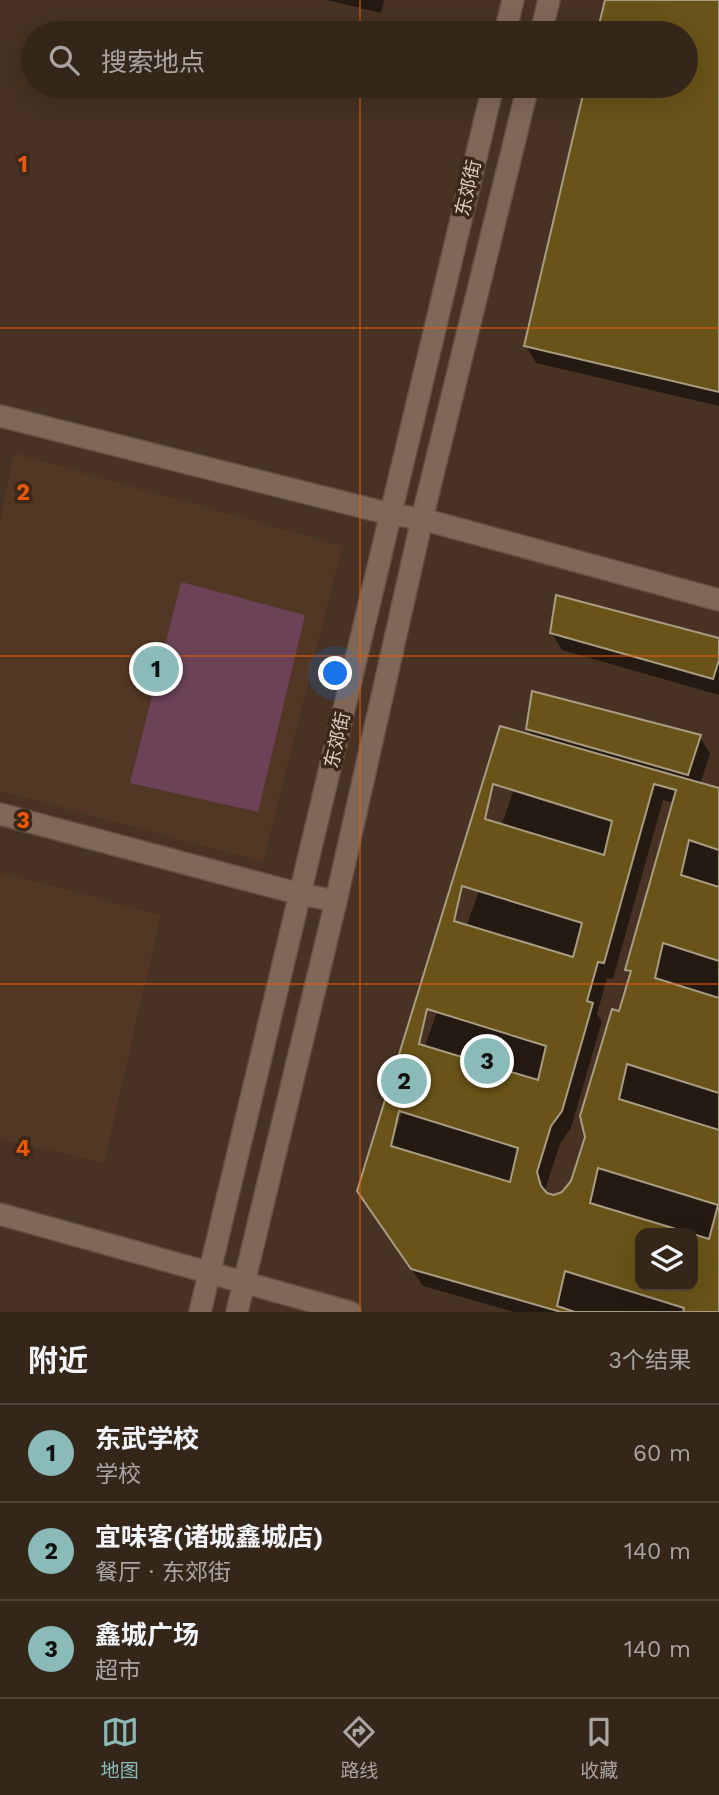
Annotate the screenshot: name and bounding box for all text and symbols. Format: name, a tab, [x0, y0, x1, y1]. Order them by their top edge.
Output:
search box	[21, 21, 698, 98]
icon: search	[45, 41, 83, 79]
text: 搜索地点	[101, 47, 205, 77]
text: 1	[18, 151, 28, 178]
street label: 东郊街	[450, 158, 486, 218]
text: 2	[16, 479, 30, 506]
pin: 1	[133, 643, 179, 695]
your location	[318, 656, 352, 690]
street label: 东郊街	[319, 710, 355, 770]
text: 3	[16, 807, 30, 834]
pin: 3	[464, 1035, 510, 1087]
pin: 2	[381, 1055, 427, 1107]
text: 4	[16, 1135, 31, 1162]
map controls	[635, 1228, 698, 1291]
button: layers	[635, 1228, 698, 1291]
text: 附近	[28, 1343, 88, 1378]
text: 3个结果	[609, 1347, 691, 1374]
text: 东武学校	[95, 1424, 199, 1454]
text: 1	[46, 1440, 56, 1467]
text: 60 m	[633, 1440, 691, 1467]
text: 学校	[95, 1461, 141, 1488]
text: 宜味客(诸城鑫城店)	[95, 1522, 323, 1552]
text: 2	[44, 1538, 58, 1565]
text: 140 m	[624, 1538, 691, 1565]
text: 餐厅 · 东郊街	[95, 1559, 231, 1586]
text: 鑫城广场	[95, 1620, 199, 1650]
text: 3	[44, 1636, 58, 1663]
text: 140 m	[624, 1636, 691, 1663]
text: 超市	[95, 1657, 141, 1684]
tab: 地图	[101, 1713, 139, 1782]
tab: 路线	[340, 1713, 378, 1782]
tab: 收藏	[580, 1713, 618, 1782]

